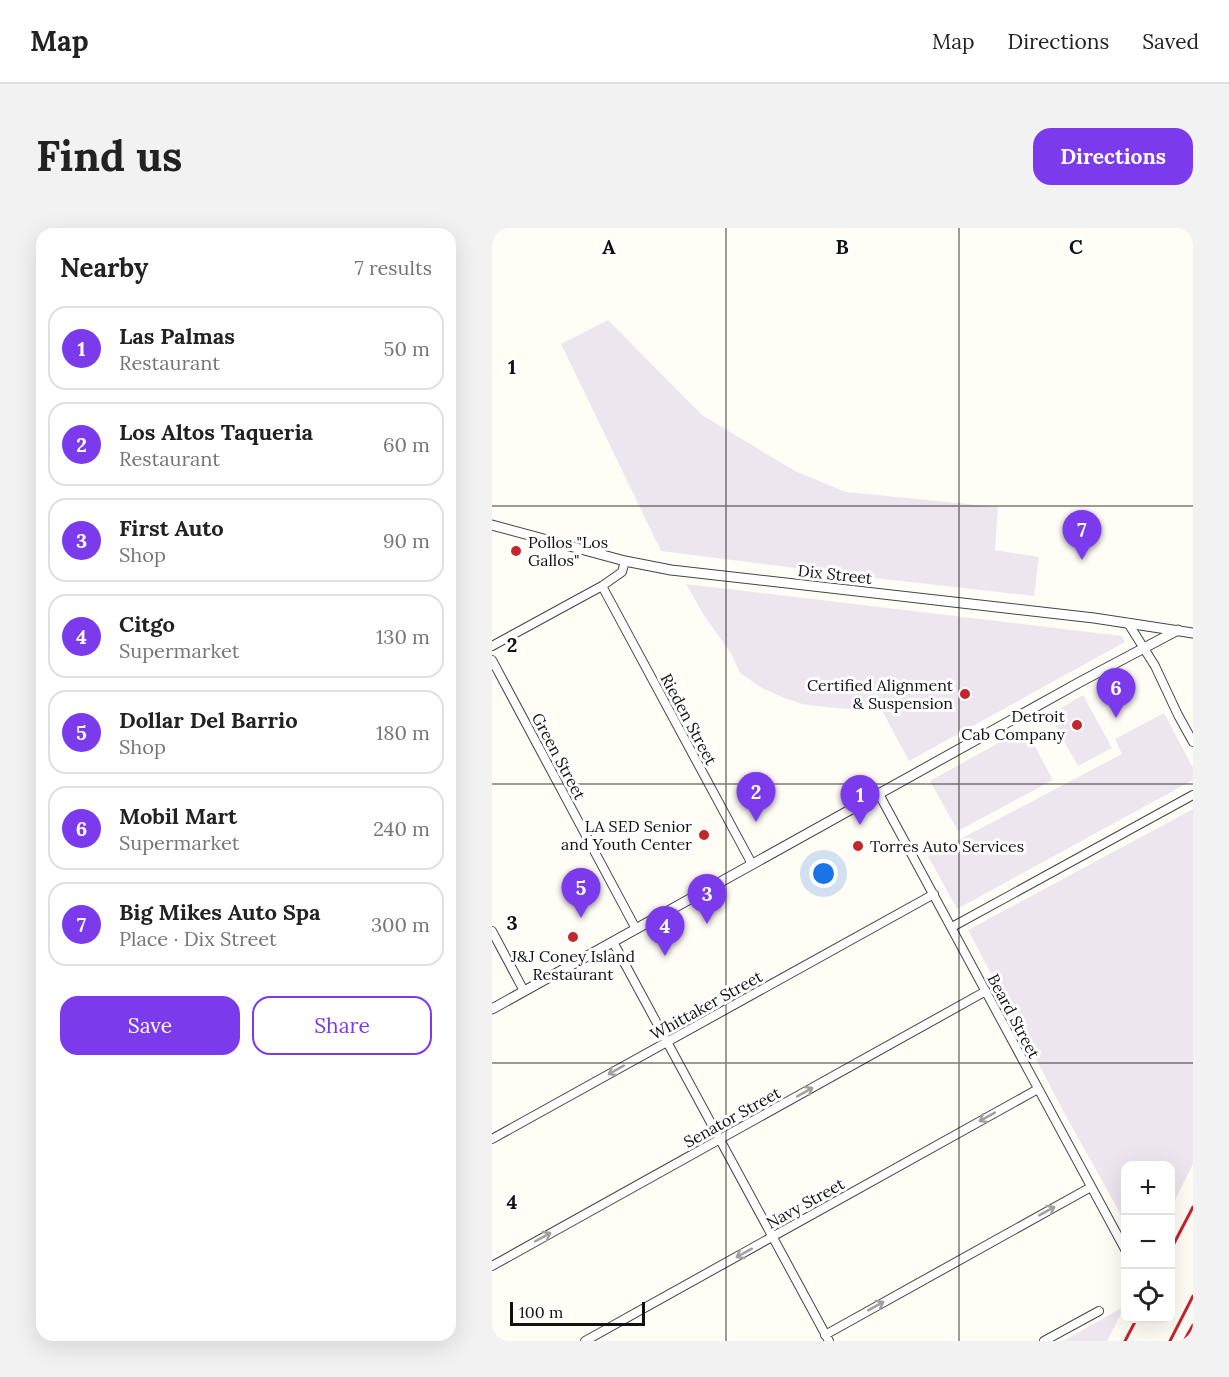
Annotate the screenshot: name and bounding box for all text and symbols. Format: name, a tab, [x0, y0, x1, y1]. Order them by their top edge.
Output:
text: Map	[30, 23, 89, 59]
text: Map	[932, 28, 975, 55]
text: Directions	[1008, 28, 1109, 55]
text: Saved	[1142, 28, 1199, 55]
button: Directions	[1033, 128, 1193, 185]
text: Find us	[36, 129, 182, 183]
text: A	[602, 234, 616, 259]
text: B	[835, 234, 849, 259]
text: C	[1069, 234, 1083, 259]
text: Nearby	[60, 251, 148, 284]
text: 7 results	[355, 255, 432, 280]
text: Las Palmas	[119, 322, 235, 350]
text: 1	[77, 336, 86, 361]
text: 50 m	[384, 336, 430, 361]
text: Restaurant	[119, 350, 220, 375]
text: 1	[508, 354, 516, 379]
text: Los Altos Taqueria	[119, 418, 313, 446]
text: 2	[76, 432, 87, 457]
text: 60 m	[383, 432, 430, 457]
text: Restaurant	[119, 446, 220, 471]
pin: 7	[1062, 510, 1102, 560]
text: First Auto	[119, 514, 224, 542]
text: 3	[76, 528, 87, 553]
text: 90 m	[383, 528, 430, 553]
place label: Pollos "Los Gallos"	[528, 532, 608, 570]
text: Shop	[119, 542, 166, 567]
marker: Pollos "Los Gallos"	[509, 544, 523, 558]
street label: Dix Street	[797, 560, 874, 588]
text: Citgo	[119, 610, 175, 638]
text: 4	[76, 624, 87, 649]
text: 130 m	[376, 624, 430, 649]
text: 2	[507, 632, 517, 657]
text: Supermarket	[119, 638, 239, 663]
pin: 6	[1096, 668, 1136, 718]
street label: Rieden Street	[657, 670, 722, 769]
place label: Certified Alignment & Suspension	[807, 675, 954, 713]
marker: Certified Alignment & Suspension	[958, 687, 972, 701]
text: Dollar Del Barrio	[119, 706, 298, 734]
place label: Detroit Cab Company	[961, 706, 1066, 744]
street label: Green Street	[528, 709, 591, 804]
marker: Detroit Cab Company	[1070, 718, 1084, 732]
text: 5	[76, 720, 87, 745]
text: 180 m	[376, 720, 430, 745]
text: Shop	[119, 734, 166, 759]
pin: 2	[736, 772, 776, 822]
pin: 1	[840, 776, 880, 825]
text: Mobil Mart	[119, 802, 237, 830]
text: 6	[76, 816, 87, 841]
text: 240 m	[373, 816, 430, 841]
place label: LA SED Senior and Youth Center	[561, 816, 692, 854]
marker: LA SED Senior and Youth Center	[697, 828, 711, 842]
text: Supermarket	[119, 830, 239, 855]
place label: Torres Auto Services	[870, 836, 1024, 856]
marker: Torres Auto Services	[851, 839, 865, 853]
your location	[809, 859, 838, 888]
pin: 5	[562, 868, 601, 918]
pin: 3	[688, 874, 726, 924]
text: Big Mikes Auto Spa	[119, 898, 320, 926]
pin: 4	[646, 906, 684, 956]
text: 3	[506, 910, 518, 935]
text: 7	[77, 912, 86, 937]
text: 300 m	[371, 912, 430, 937]
text: Place · Dix Street	[119, 926, 277, 951]
marker: J&J Coney Island Restaurant	[566, 930, 580, 944]
place label: J&J Coney Island Restaurant	[510, 946, 635, 984]
street label: Whittaker Street	[646, 966, 766, 1044]
street label: Beard Street	[983, 970, 1045, 1062]
button: Save	[60, 996, 240, 1055]
button: Share	[252, 996, 432, 1055]
one-way arrow	[608, 1064, 625, 1076]
street label: Senator Street	[680, 1082, 785, 1152]
one-way arrow	[796, 1086, 814, 1097]
one-way arrow	[979, 1112, 997, 1123]
map controls	[1121, 1161, 1175, 1323]
button: +	[1121, 1161, 1175, 1215]
street label: Navy Street	[762, 1173, 848, 1233]
text: 4	[507, 1189, 518, 1214]
one-way arrow	[1037, 1205, 1055, 1216]
button: −	[1121, 1215, 1175, 1269]
one-way arrow	[534, 1231, 551, 1243]
one-way arrow	[735, 1248, 753, 1259]
button: locate	[1121, 1269, 1175, 1323]
scale bar	[510, 1299, 645, 1326]
one-way arrow	[867, 1300, 884, 1312]
text: 100 m	[519, 1302, 563, 1322]

